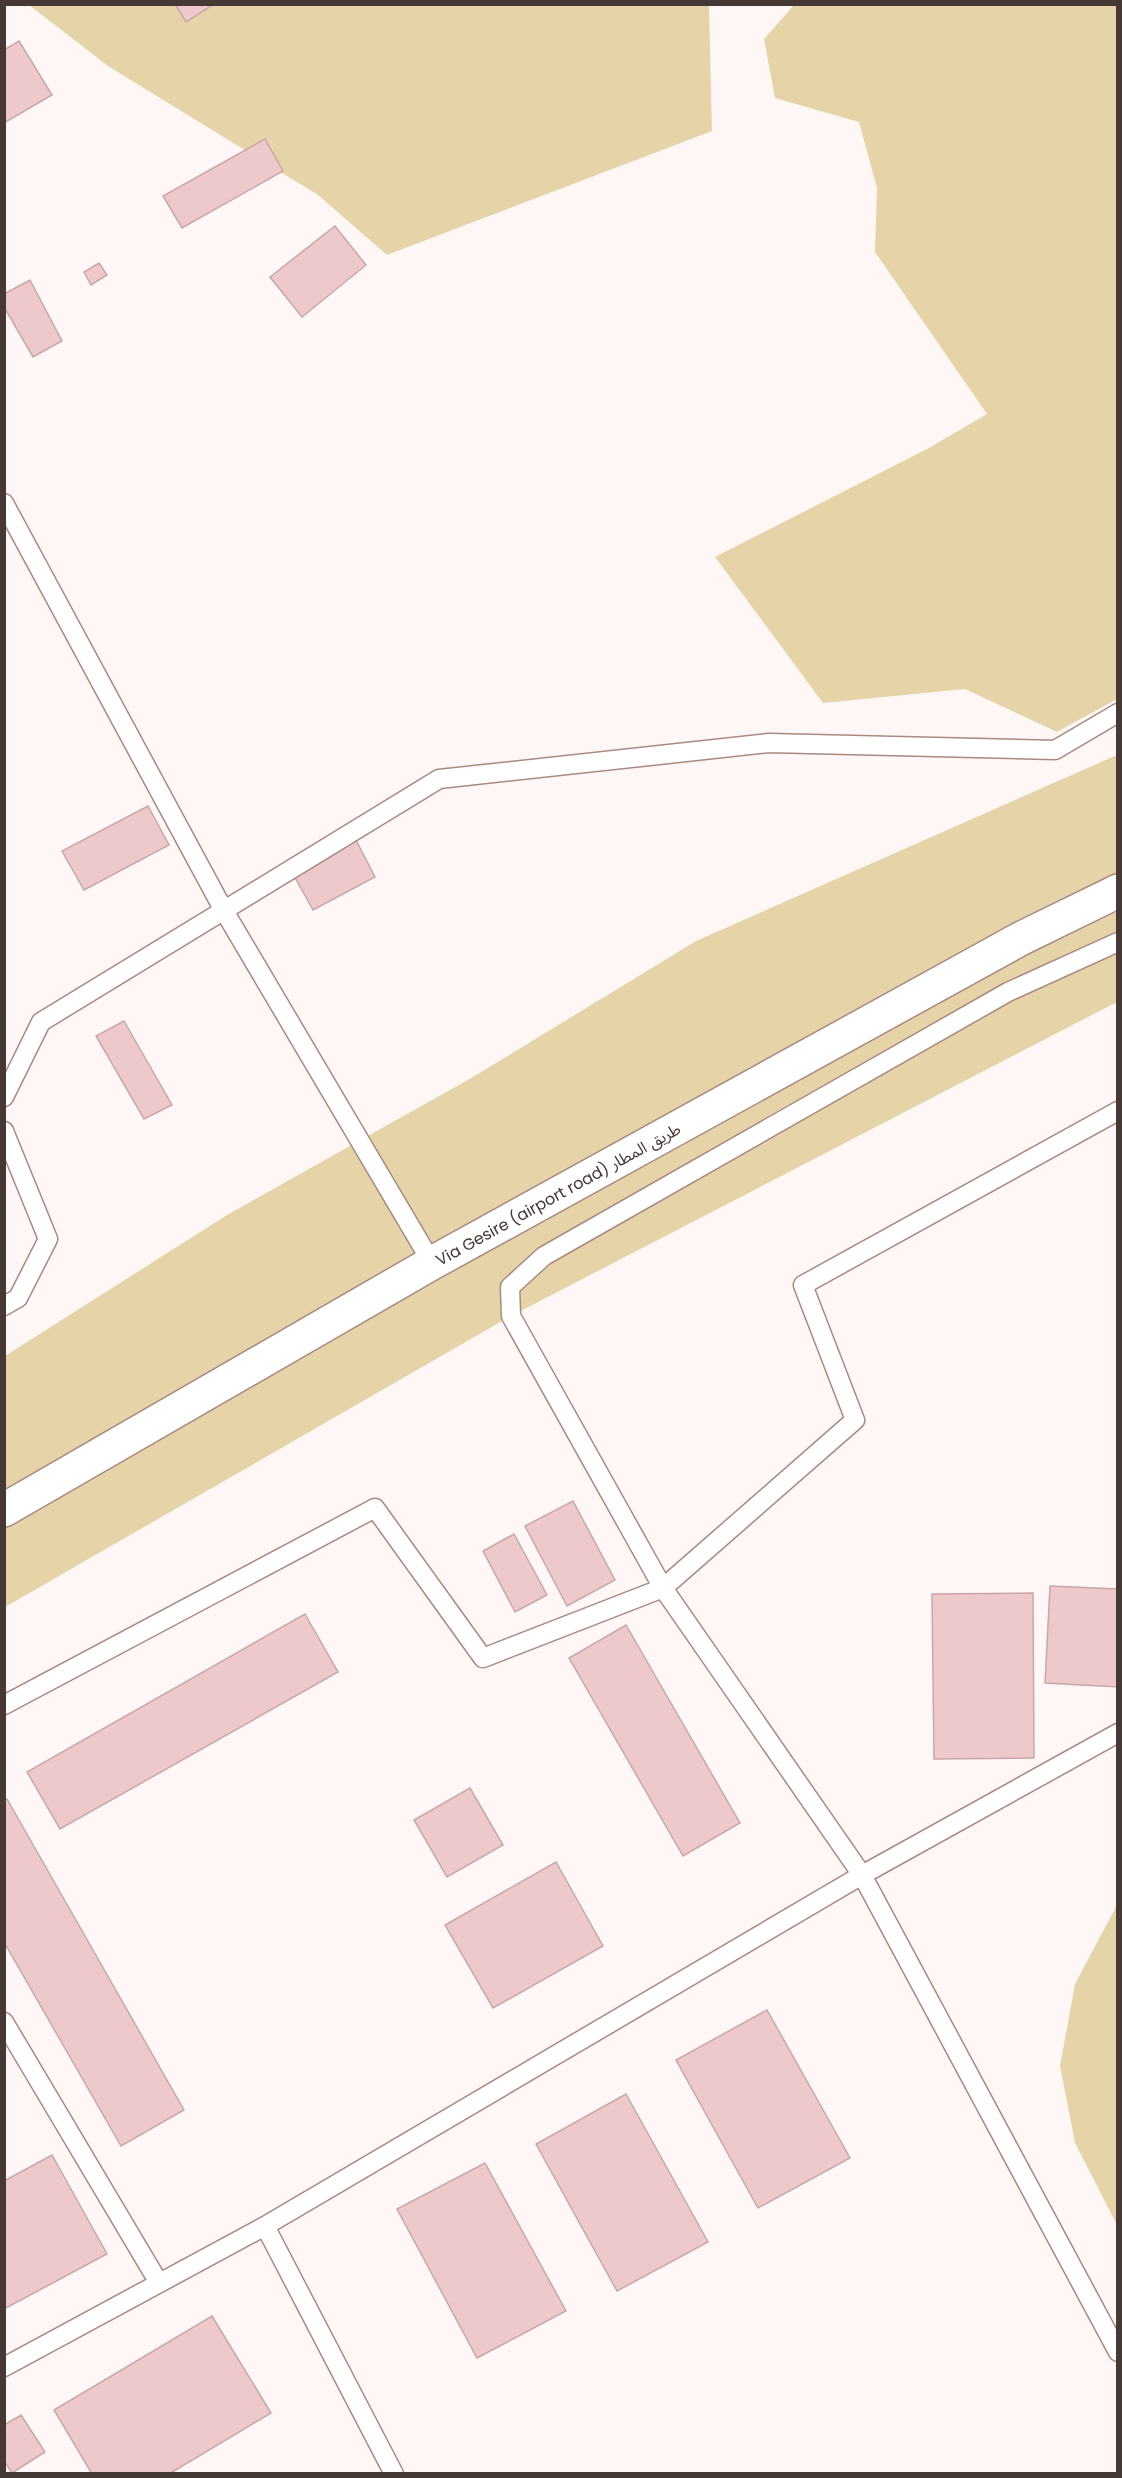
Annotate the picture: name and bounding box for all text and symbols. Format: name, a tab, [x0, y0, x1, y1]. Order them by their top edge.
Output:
street label: Via Gesire (airport road) طريق المطار	[432, 1117, 685, 1272]

